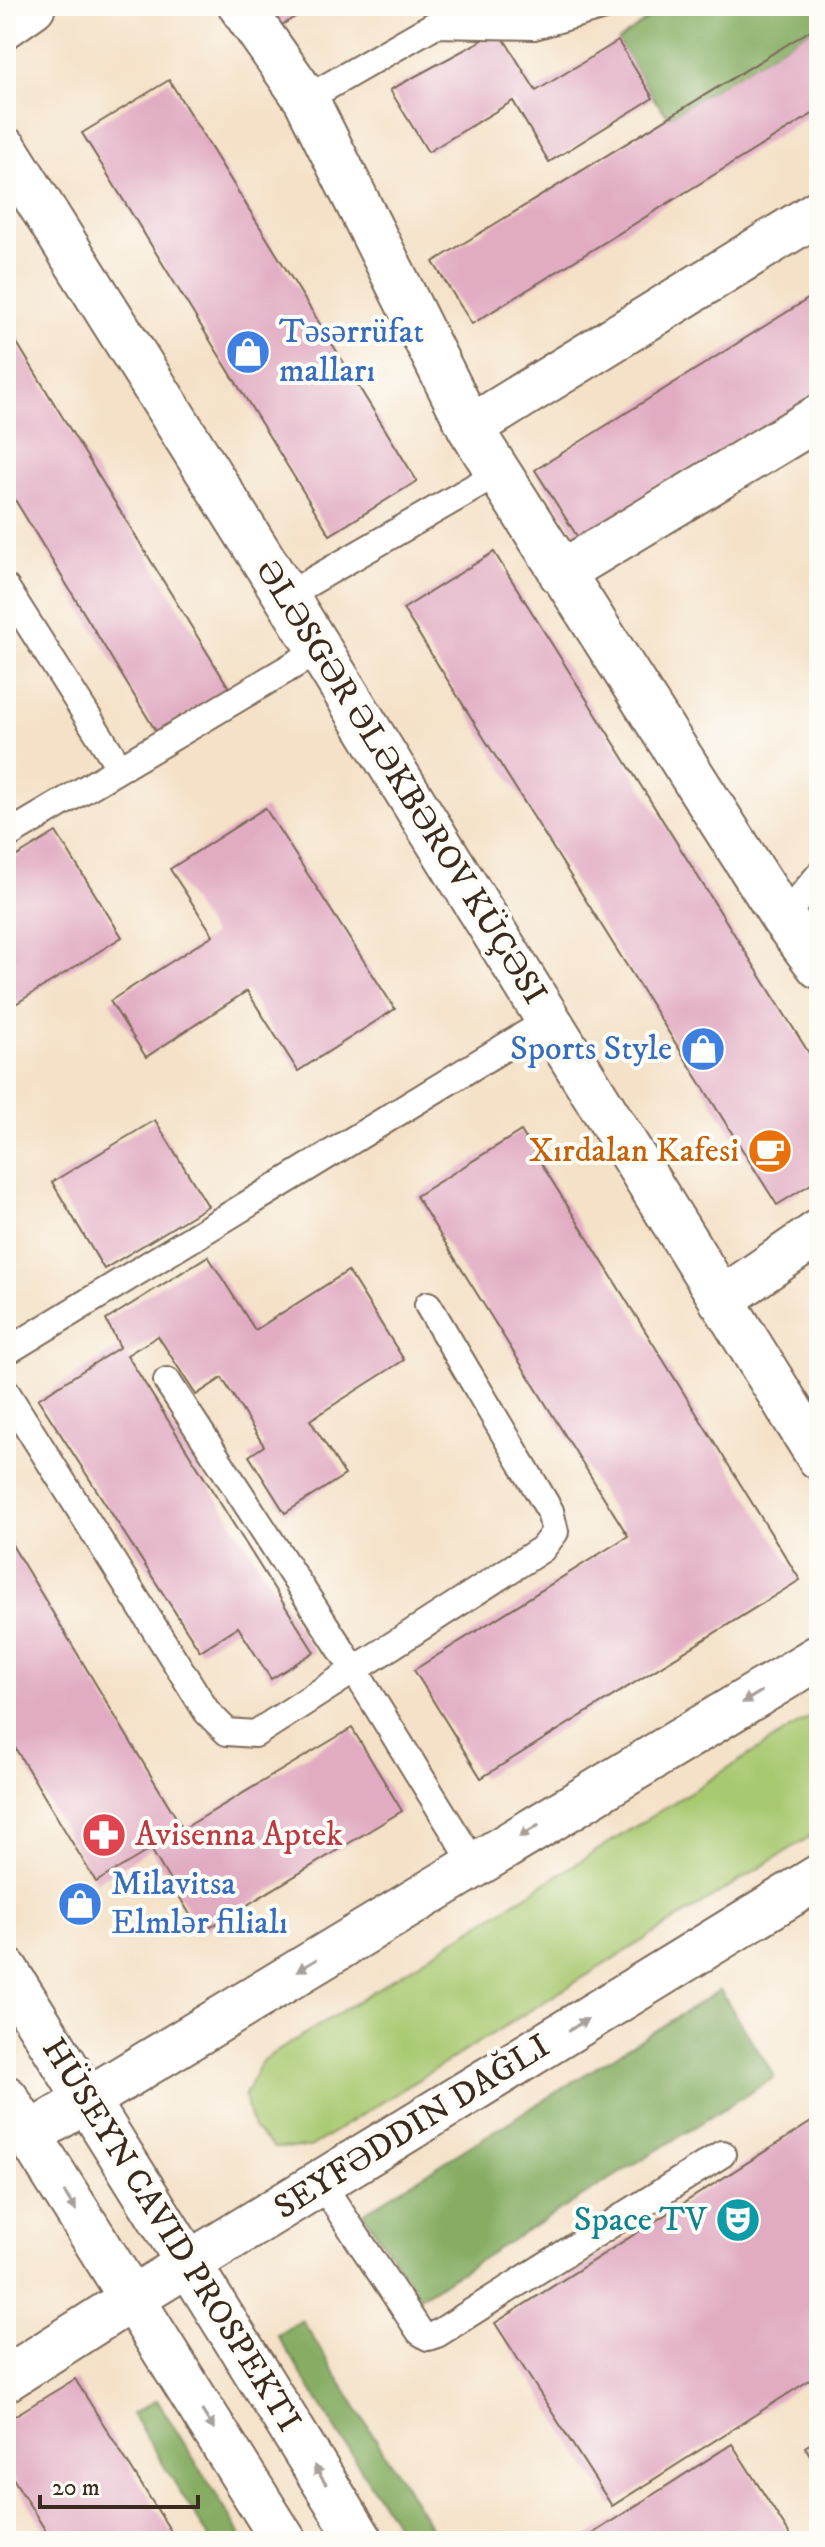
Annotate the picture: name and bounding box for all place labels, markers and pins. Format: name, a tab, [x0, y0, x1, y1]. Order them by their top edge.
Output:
place label: Təsərrüfat malları	[279, 311, 424, 392]
shop icon: Təsərrüfat malları	[224, 328, 272, 376]
shop icon: Sports Style	[679, 1025, 727, 1073]
place label: Sports Style	[510, 1028, 672, 1070]
cafe icon: Xırdalan Kafesi	[746, 1127, 794, 1175]
place label: Xırdalan Kafesi	[529, 1130, 739, 1172]
pharmacy icon: Avisenna Aptek	[80, 1811, 128, 1859]
place label: Avisenna Aptek	[135, 1814, 343, 1856]
place label: Milavitsa Elmlər filialı	[111, 1863, 288, 1944]
shop icon: Milavitsa Elmlər filialı	[56, 1880, 104, 1928]
theatre icon: Space TV	[714, 2196, 762, 2244]
place label: Space TV	[574, 2199, 708, 2241]

